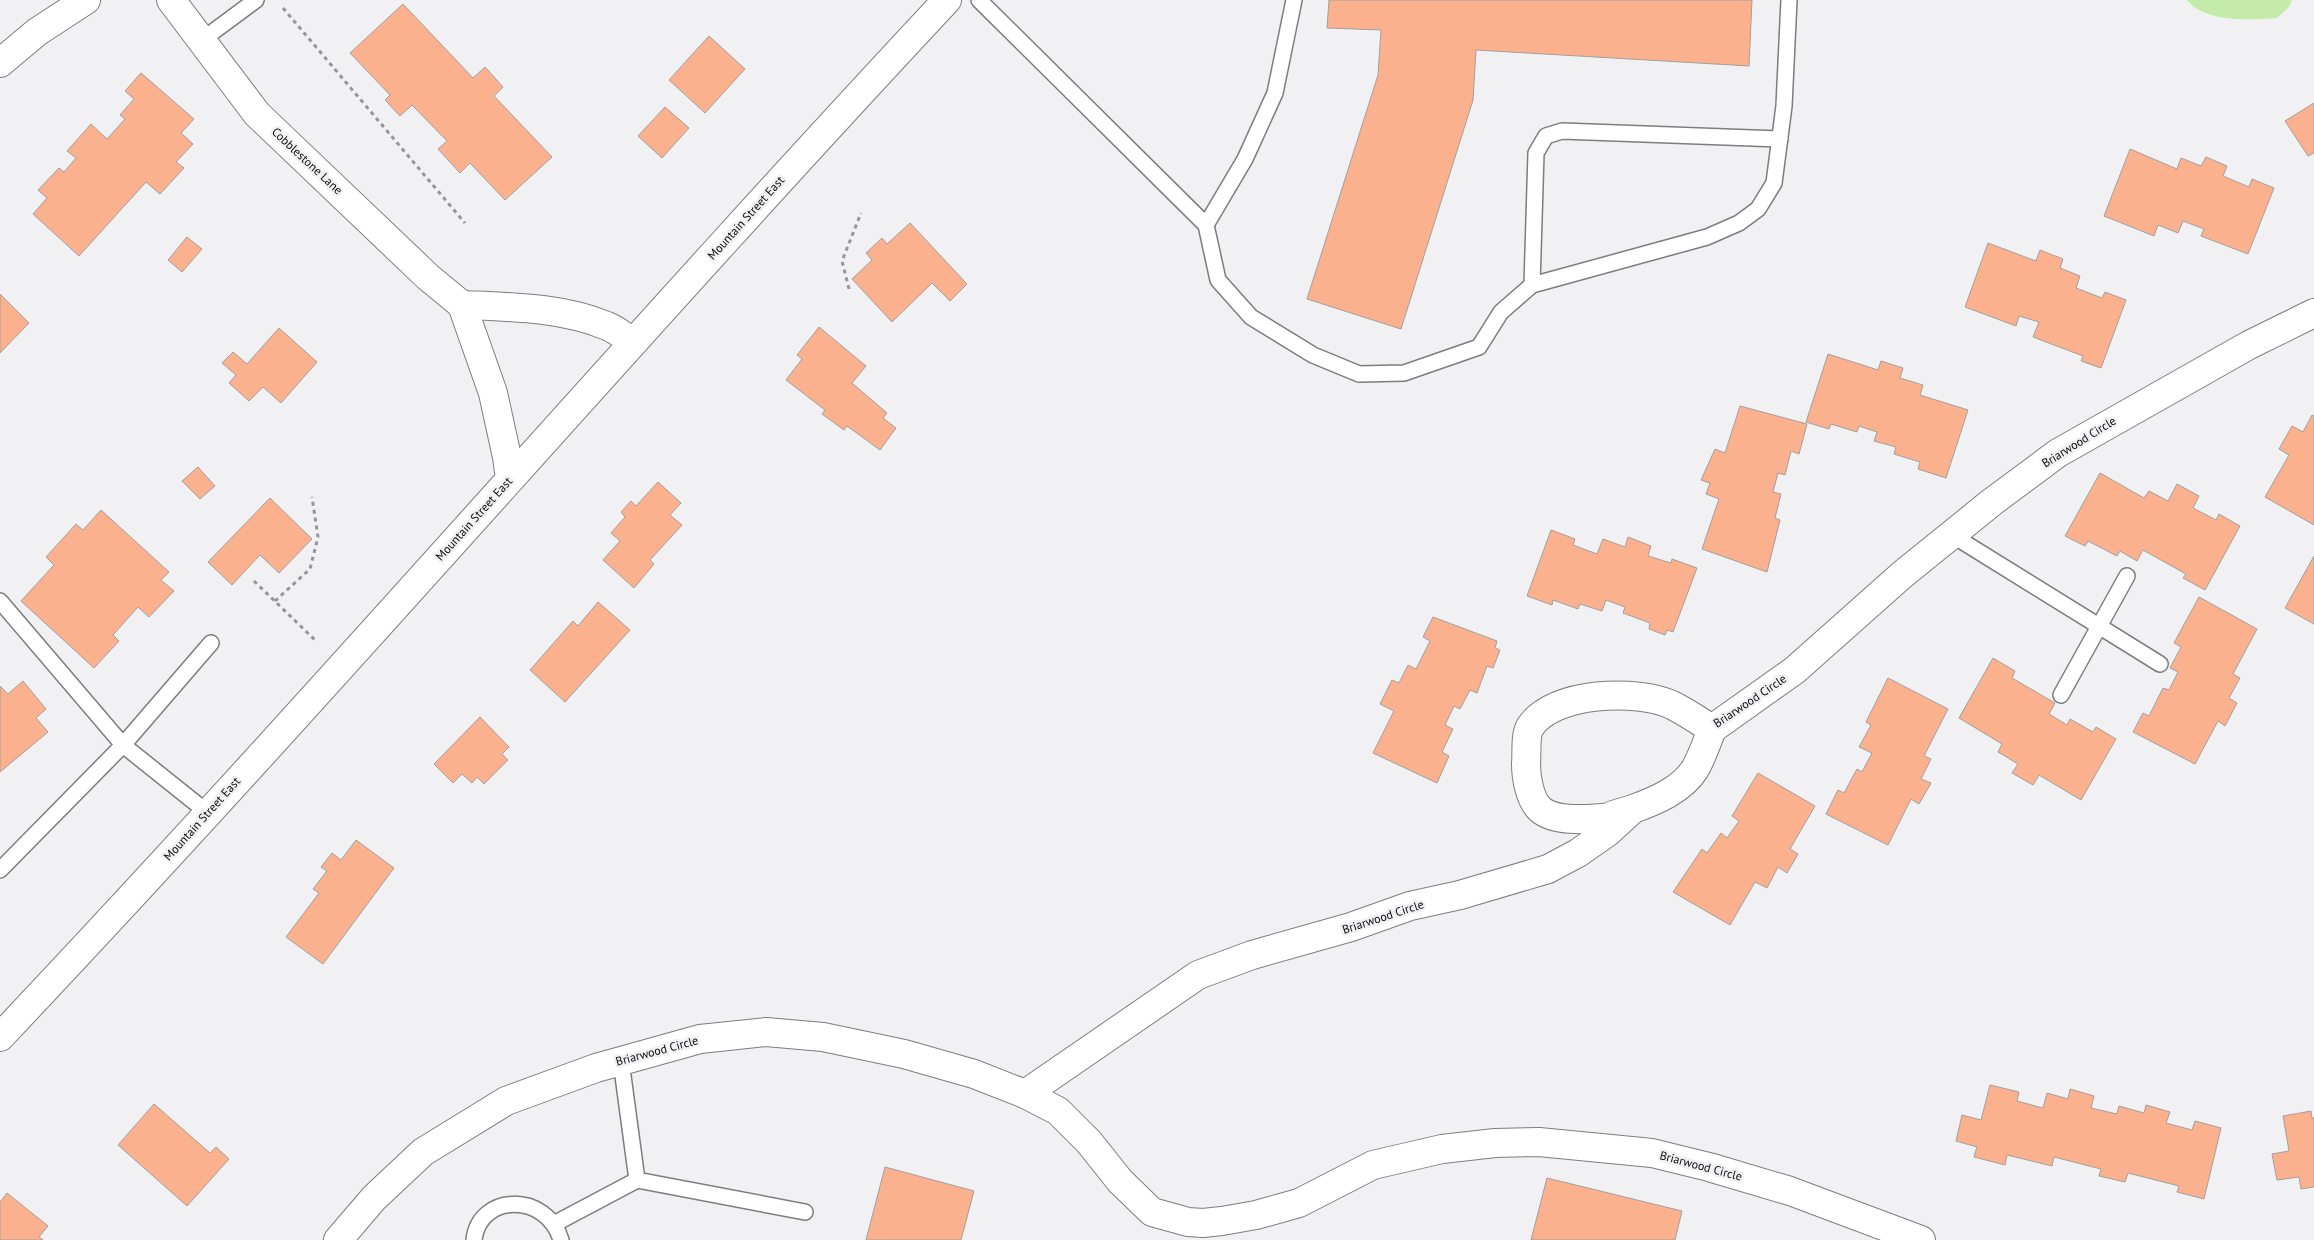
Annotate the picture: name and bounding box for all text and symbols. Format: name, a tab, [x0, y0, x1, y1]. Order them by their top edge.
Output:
street label: Cobblestone Lane	[269, 124, 346, 197]
street label: Mountain Street East	[704, 173, 787, 263]
street label: Briarwood Circle	[2039, 413, 2119, 470]
street label: Mountain Street East	[432, 474, 515, 564]
street label: Briarwood Circle	[1710, 671, 1789, 730]
street label: Mountain Street East	[160, 774, 243, 864]
street label: Briarwood Circle	[1340, 896, 1425, 937]
street label: Briarwood Circle	[614, 1032, 700, 1069]
street label: Briarwood Circle	[1658, 1147, 1744, 1184]

